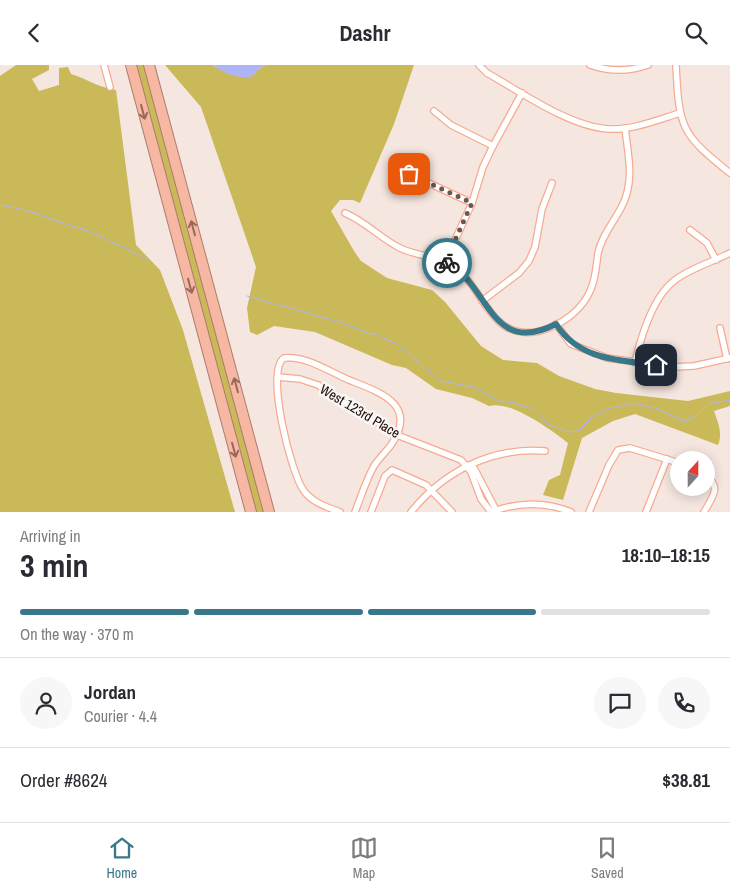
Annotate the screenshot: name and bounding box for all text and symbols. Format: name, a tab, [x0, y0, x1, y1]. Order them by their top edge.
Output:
text: Dashr	[339, 18, 391, 48]
icon: back	[20, 19, 48, 47]
icon: search	[682, 19, 710, 47]
one-way arrow	[139, 104, 149, 120]
pin	[388, 153, 430, 195]
icon: bag	[395, 160, 423, 188]
one-way arrow	[188, 220, 198, 236]
courier	[422, 238, 472, 288]
icon: bike	[433, 249, 461, 277]
one-way arrow	[186, 277, 196, 293]
pin	[635, 344, 677, 386]
icon: home	[642, 351, 670, 379]
one-way arrow	[230, 377, 240, 393]
street label: West 123rd Place	[317, 380, 403, 442]
one-way arrow	[230, 441, 240, 457]
north arrow	[670, 451, 715, 496]
map controls	[670, 451, 715, 496]
text: Arriving in	[20, 525, 81, 547]
text: 18:10–18:15	[622, 542, 710, 568]
text: 3 min	[20, 544, 89, 587]
text: On the way · 370 m	[20, 623, 134, 645]
button: person	[20, 677, 72, 729]
button: chat	[594, 677, 646, 729]
button: phone	[658, 677, 710, 729]
text: Jordan	[84, 679, 136, 705]
text: Courier · 4.4	[84, 705, 157, 727]
text: Order #8624	[20, 767, 107, 793]
text: $38.81	[662, 767, 710, 793]
tab: Home	[106, 834, 137, 882]
tab: Map	[350, 834, 378, 882]
tab: Saved	[591, 834, 624, 882]

